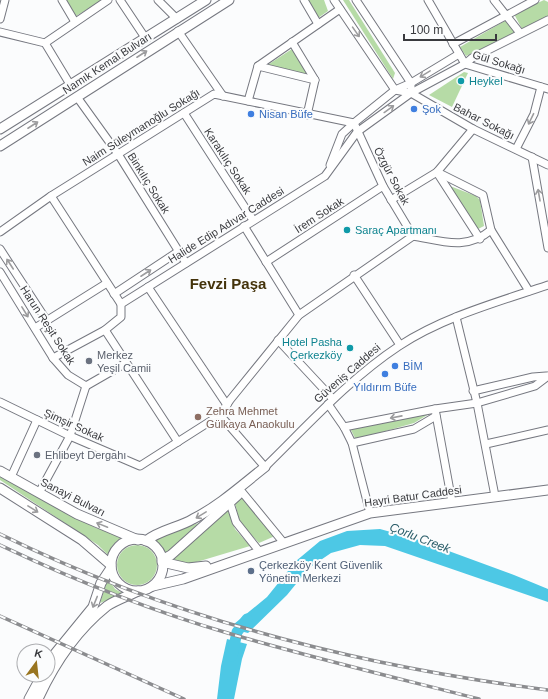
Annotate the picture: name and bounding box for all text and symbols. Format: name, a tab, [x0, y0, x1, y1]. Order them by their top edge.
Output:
scale bar	[404, 16, 496, 42]
text: 100 m	[410, 23, 443, 37]
one-way arrow	[352, 27, 360, 38]
street label: Namık Kemal Bulvarı	[60, 30, 154, 96]
street label: Gül Sokağı	[471, 48, 527, 76]
one-way arrow	[136, 50, 148, 58]
one-way arrow	[420, 70, 431, 78]
place label: Heykel	[469, 75, 503, 87]
marker: Heykel	[456, 76, 466, 86]
street label: Naim Süleymanoğlu Sokağı	[80, 86, 202, 168]
street label: Bahar Sokağı	[452, 101, 516, 141]
place label: Şok	[422, 103, 441, 115]
marker: Şok	[409, 104, 419, 114]
one-way arrow	[383, 105, 394, 114]
place label: Nisan Büfe	[259, 108, 313, 120]
marker: Nisan Büfe	[246, 109, 256, 119]
one-way arrow	[527, 113, 534, 125]
one-way arrow	[27, 121, 38, 129]
street label: Karakılıç Sokak	[202, 126, 254, 197]
street label: Özgür Sokak	[372, 145, 412, 207]
street label: Binkılıç Sokak	[126, 151, 173, 216]
street label: Halide Edip Adıvar Caddesi	[166, 184, 286, 266]
one-way arrow	[535, 189, 543, 202]
street label: İrem Sokak	[292, 195, 346, 235]
place label: Saraç Apartmanı	[355, 224, 437, 236]
marker: Saraç Apartmanı	[342, 225, 352, 235]
one-way arrow	[6, 259, 14, 270]
one-way arrow	[141, 268, 152, 277]
district label: Fevzi Paşa	[190, 275, 267, 292]
street label: Harun Reşit Sokak	[18, 283, 78, 367]
one-way arrow	[21, 306, 29, 317]
place label: Hotel Pasha Çerkezköy	[282, 336, 343, 361]
street label: Güveniş Caddesi	[311, 341, 383, 405]
marker: Hotel Pasha Çerkezköy	[345, 343, 355, 353]
place label: Merkez Yeşil Camii	[97, 349, 151, 374]
marker: Merkez Yeşil Camii	[84, 356, 94, 366]
place label: BİM	[403, 360, 423, 372]
marker: BİM	[390, 361, 400, 371]
marker: Yıldırım Büfe	[380, 369, 390, 379]
place label: Yıldırım Büfe	[353, 381, 417, 393]
place label: Zehra Mehmet Gülkaya Anaokulu	[206, 405, 295, 430]
street label: Şimşir Sokak	[42, 406, 106, 444]
marker: Zehra Mehmet Gülkaya Anaokulu	[193, 412, 203, 422]
one-way arrow	[390, 413, 403, 421]
place label: Ehlibeyt Dergahı	[45, 449, 126, 461]
marker: Ehlibeyt Dergahı	[32, 450, 42, 460]
street label: Sanayi Bulvarı	[39, 476, 107, 518]
street label: Hayri Batur Caddesi	[363, 483, 463, 509]
one-way arrow	[27, 506, 39, 514]
one-way arrow	[195, 512, 207, 520]
water label: Çorlu Creek	[388, 520, 453, 556]
one-way arrow	[96, 521, 108, 528]
place label: Çerkezköy Kent Güvenlik Yönetim Merkezi	[259, 559, 383, 584]
marker: Çerkezköy Kent Güvenlik Yönetim Merkezi	[246, 566, 256, 576]
one-way arrow	[90, 596, 98, 608]
north arrow	[16, 643, 56, 683]
text: K	[33, 647, 44, 660]

